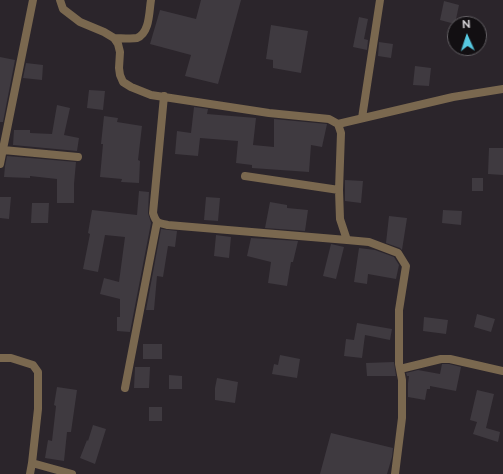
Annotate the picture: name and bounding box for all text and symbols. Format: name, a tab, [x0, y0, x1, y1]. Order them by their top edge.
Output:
north arrow	[447, 16, 487, 56]
text: N	[462, 18, 471, 31]

